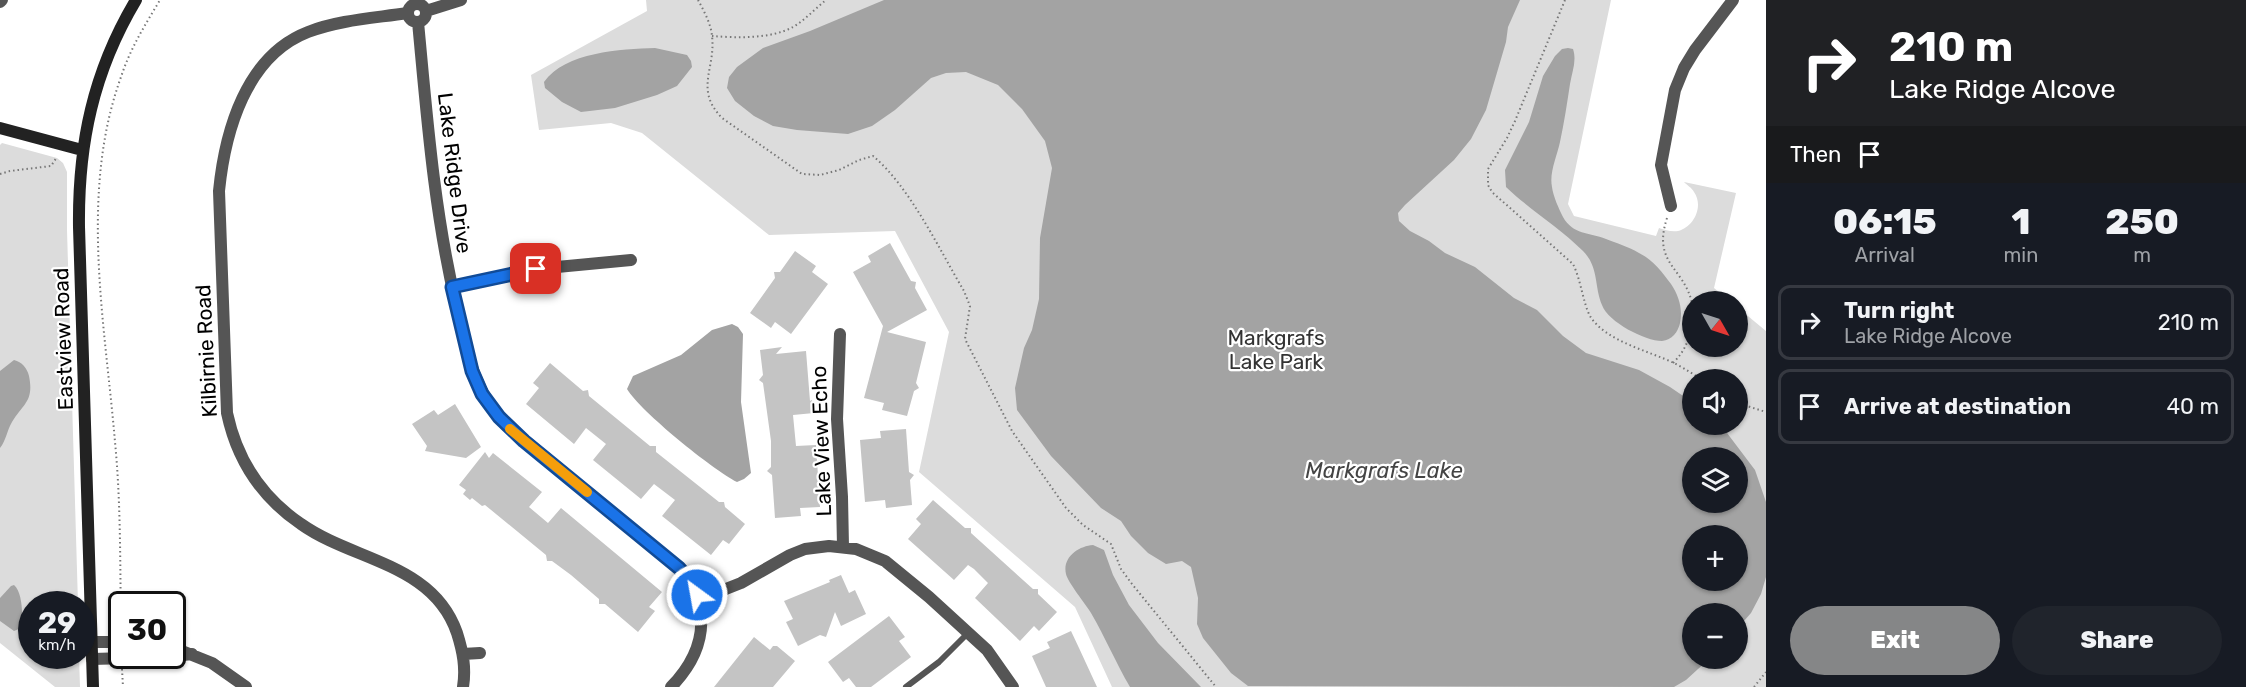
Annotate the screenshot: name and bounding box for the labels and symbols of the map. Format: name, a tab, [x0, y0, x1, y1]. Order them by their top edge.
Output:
street label: Lake Ridge Drive	[433, 91, 477, 255]
pin	[510, 243, 561, 294]
street label: Eastview Road	[48, 267, 78, 411]
street label: Kilbirnie Road	[190, 284, 222, 418]
north arrow	[1682, 291, 1748, 357]
park label: Markgrafs Lake Park	[1227, 325, 1325, 374]
street label: Lake View Echo	[806, 365, 836, 517]
water label: Markgrafs Lake	[1305, 457, 1463, 484]
position arrow	[665, 563, 729, 627]
speed limit sign: 30	[108, 591, 186, 669]

